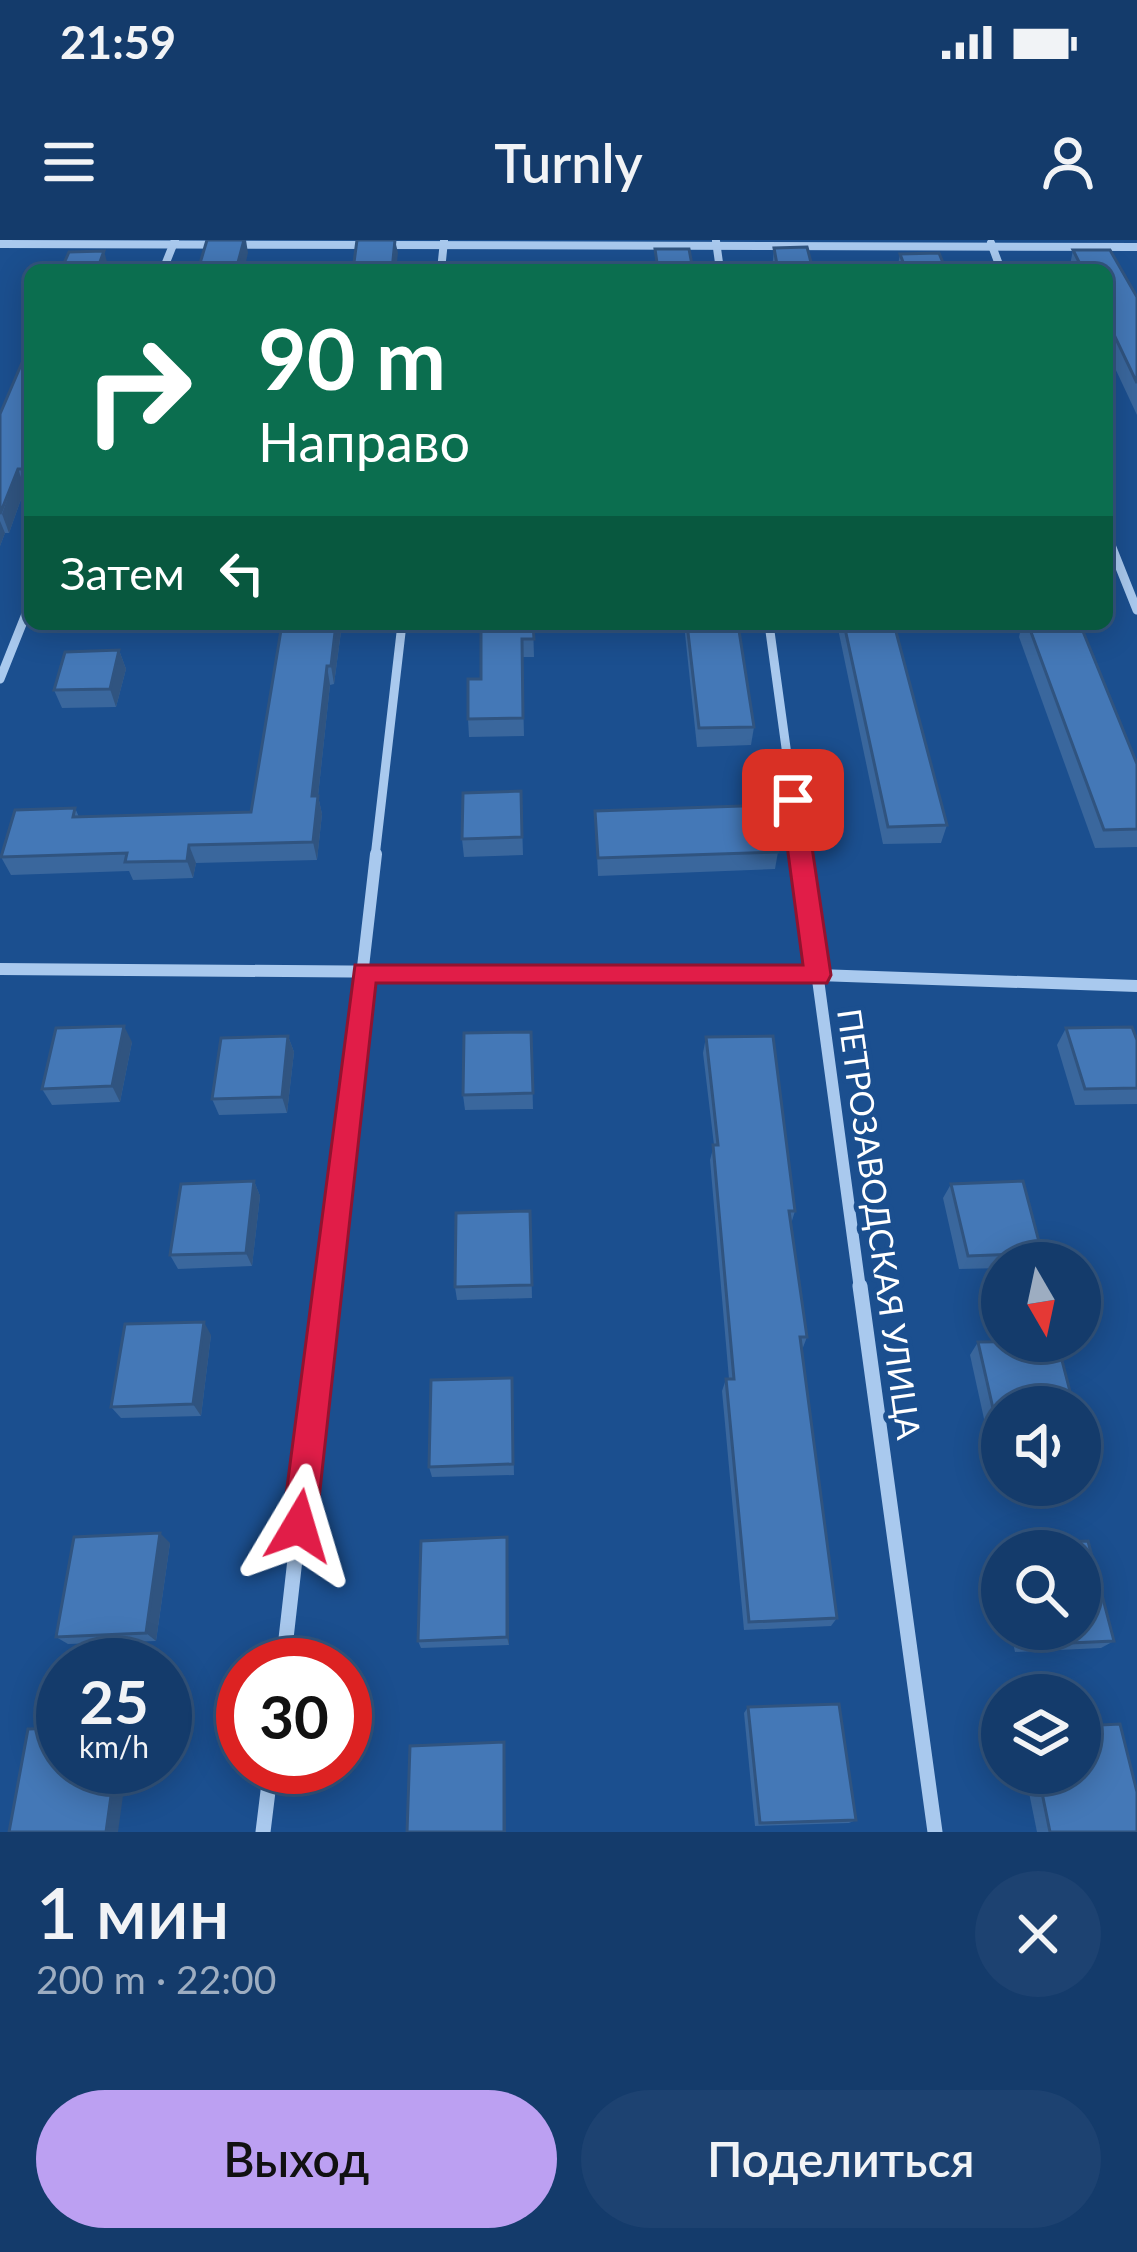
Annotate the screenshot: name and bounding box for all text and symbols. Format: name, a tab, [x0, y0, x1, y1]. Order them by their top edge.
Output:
text: 21:59	[60, 15, 176, 69]
icon: menu	[36, 129, 102, 195]
icon: person	[1035, 129, 1101, 195]
text: Turnly	[494, 130, 643, 195]
text: 90 m	[258, 307, 446, 408]
icon: right	[60, 312, 216, 468]
text: Направо	[258, 409, 470, 474]
icon: left	[209, 540, 275, 606]
text: Затем	[60, 546, 185, 600]
pin	[742, 749, 844, 851]
icon: arrive	[760, 767, 826, 833]
street label: ПЕТРОЗАВОДСКАЯ УЛИЦА	[830, 1006, 930, 1443]
north arrow	[981, 1242, 1101, 1362]
map controls	[981, 1242, 1101, 1794]
button: sound	[981, 1386, 1101, 1506]
position arrow	[236, 1463, 362, 1589]
button: search	[981, 1530, 1101, 1650]
speed limit sign: 30	[216, 1638, 372, 1794]
text: 25	[79, 1665, 149, 1737]
button: layers	[981, 1674, 1101, 1794]
text: km/h	[79, 1728, 149, 1764]
text: 1 мин	[36, 1868, 229, 1954]
button: close	[975, 1871, 1101, 1997]
text: 200 m · 22:00	[36, 1956, 276, 2002]
button: Выход	[36, 2090, 557, 2228]
button: Поделиться	[581, 2090, 1101, 2228]

